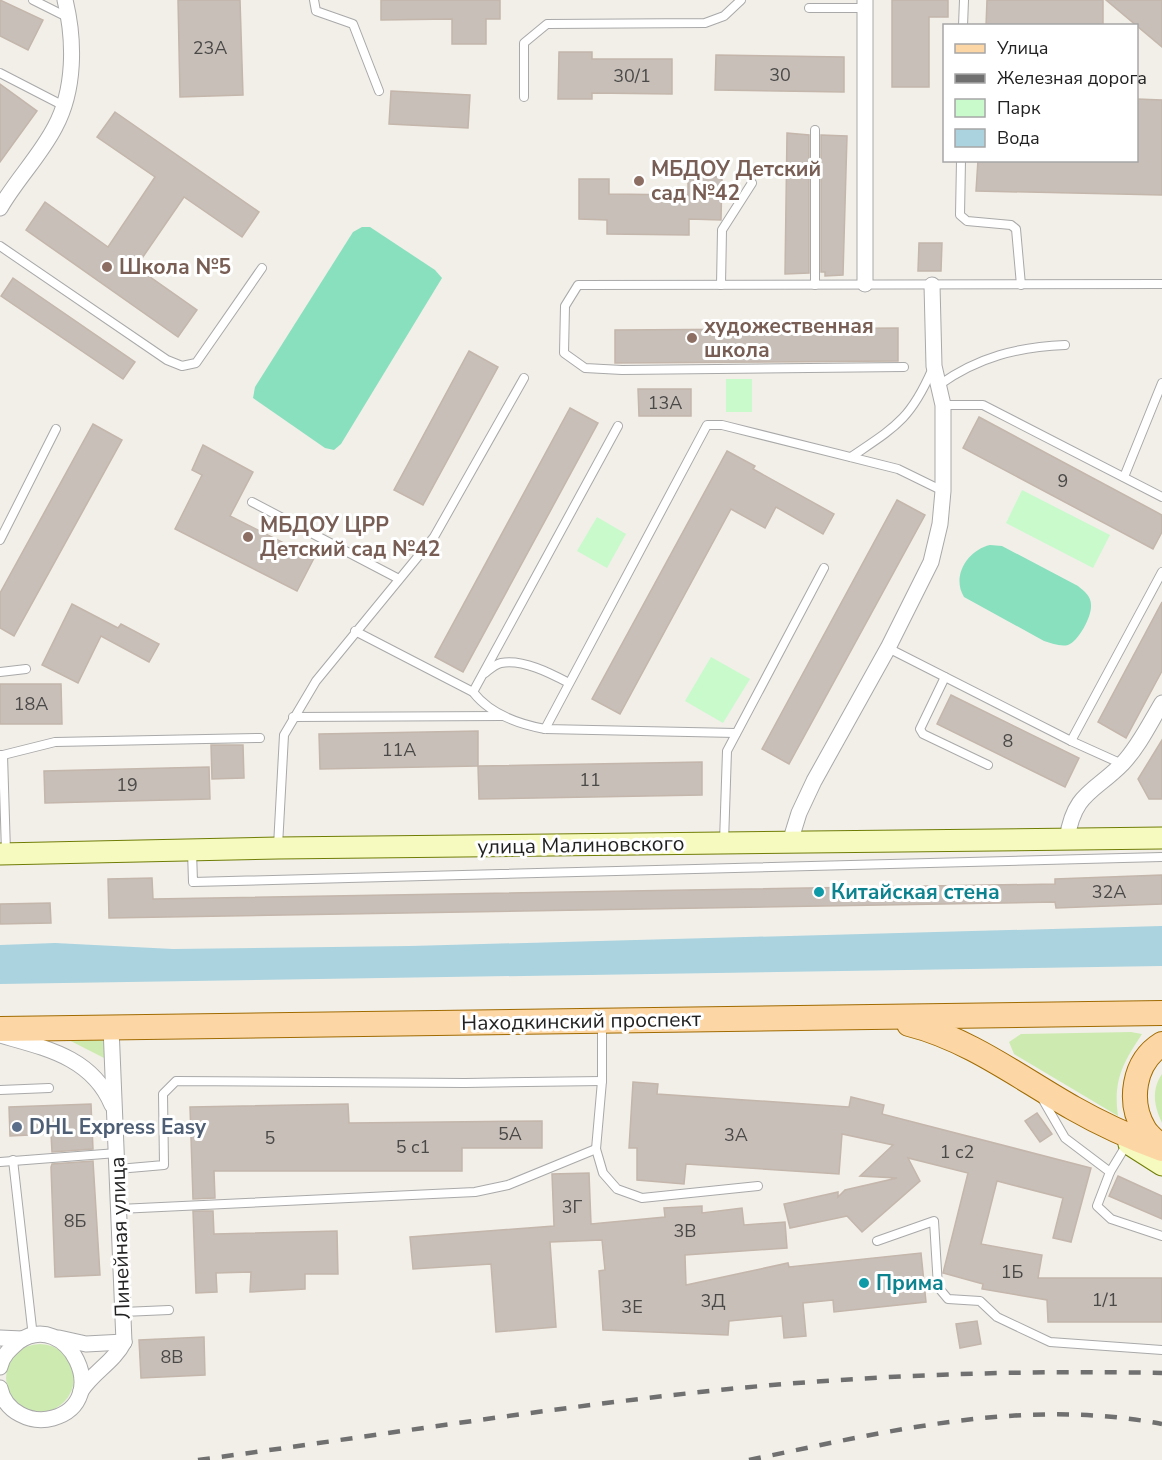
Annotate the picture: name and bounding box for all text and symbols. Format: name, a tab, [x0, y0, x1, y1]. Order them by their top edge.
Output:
legend	[943, 24, 1138, 162]
house number: 23А	[193, 36, 227, 60]
text: Улица	[996, 36, 1048, 60]
house number: 30	[769, 63, 791, 87]
house number: 30/1	[613, 64, 651, 88]
text: Железная дорога	[997, 66, 1147, 90]
text: Парк	[997, 96, 1041, 120]
text: Вода	[997, 126, 1040, 150]
place label: МБДОУ Детский сад №42	[651, 155, 821, 207]
marker: МБДОУ Детский сад №42	[632, 174, 646, 188]
place label: Школа №5	[119, 253, 231, 281]
marker: Школа №5	[100, 260, 114, 274]
place label: художественная школа	[704, 312, 874, 364]
marker: художественная школа	[685, 331, 699, 345]
house number: 13А	[648, 391, 682, 415]
house number: 9	[1058, 469, 1068, 493]
place label: МБДОУ ЦРР Детский сад №42	[260, 511, 440, 563]
marker: МБДОУ ЦРР Детский сад №42	[241, 530, 255, 544]
house number: 18А	[14, 692, 48, 716]
house number: 8	[1003, 729, 1013, 753]
house number: 11А	[382, 738, 416, 762]
house number: 11	[579, 768, 601, 792]
house number: 19	[116, 773, 138, 797]
street label: улица Малиновского	[477, 829, 685, 861]
place label: Китайская стена	[831, 878, 1000, 906]
house number: 32А	[1092, 880, 1126, 904]
marker: Китайская стена	[812, 885, 826, 899]
street label: Находкинский проспект	[461, 1005, 702, 1037]
place label: DHL Express Easy	[29, 1113, 207, 1141]
marker: DHL Express Easy	[10, 1120, 24, 1134]
house number: 5А	[498, 1122, 522, 1146]
house number: 3А	[724, 1123, 748, 1147]
house number: 5	[265, 1126, 275, 1150]
house number: 5 с1	[396, 1135, 430, 1159]
house number: 1 с2	[940, 1140, 974, 1164]
street label: Линейная улица	[103, 1156, 137, 1320]
house number: 3Г	[562, 1195, 583, 1219]
house number: 8Б	[64, 1209, 86, 1233]
house number: 3В	[674, 1219, 696, 1243]
house number: 1Б	[1001, 1260, 1023, 1284]
place label: Прима	[876, 1269, 944, 1297]
marker: Прима	[857, 1276, 871, 1290]
house number: 1/1	[1092, 1288, 1118, 1312]
house number: 3Д	[701, 1289, 725, 1313]
house number: 3Е	[621, 1295, 643, 1319]
house number: 8В	[161, 1345, 183, 1369]

